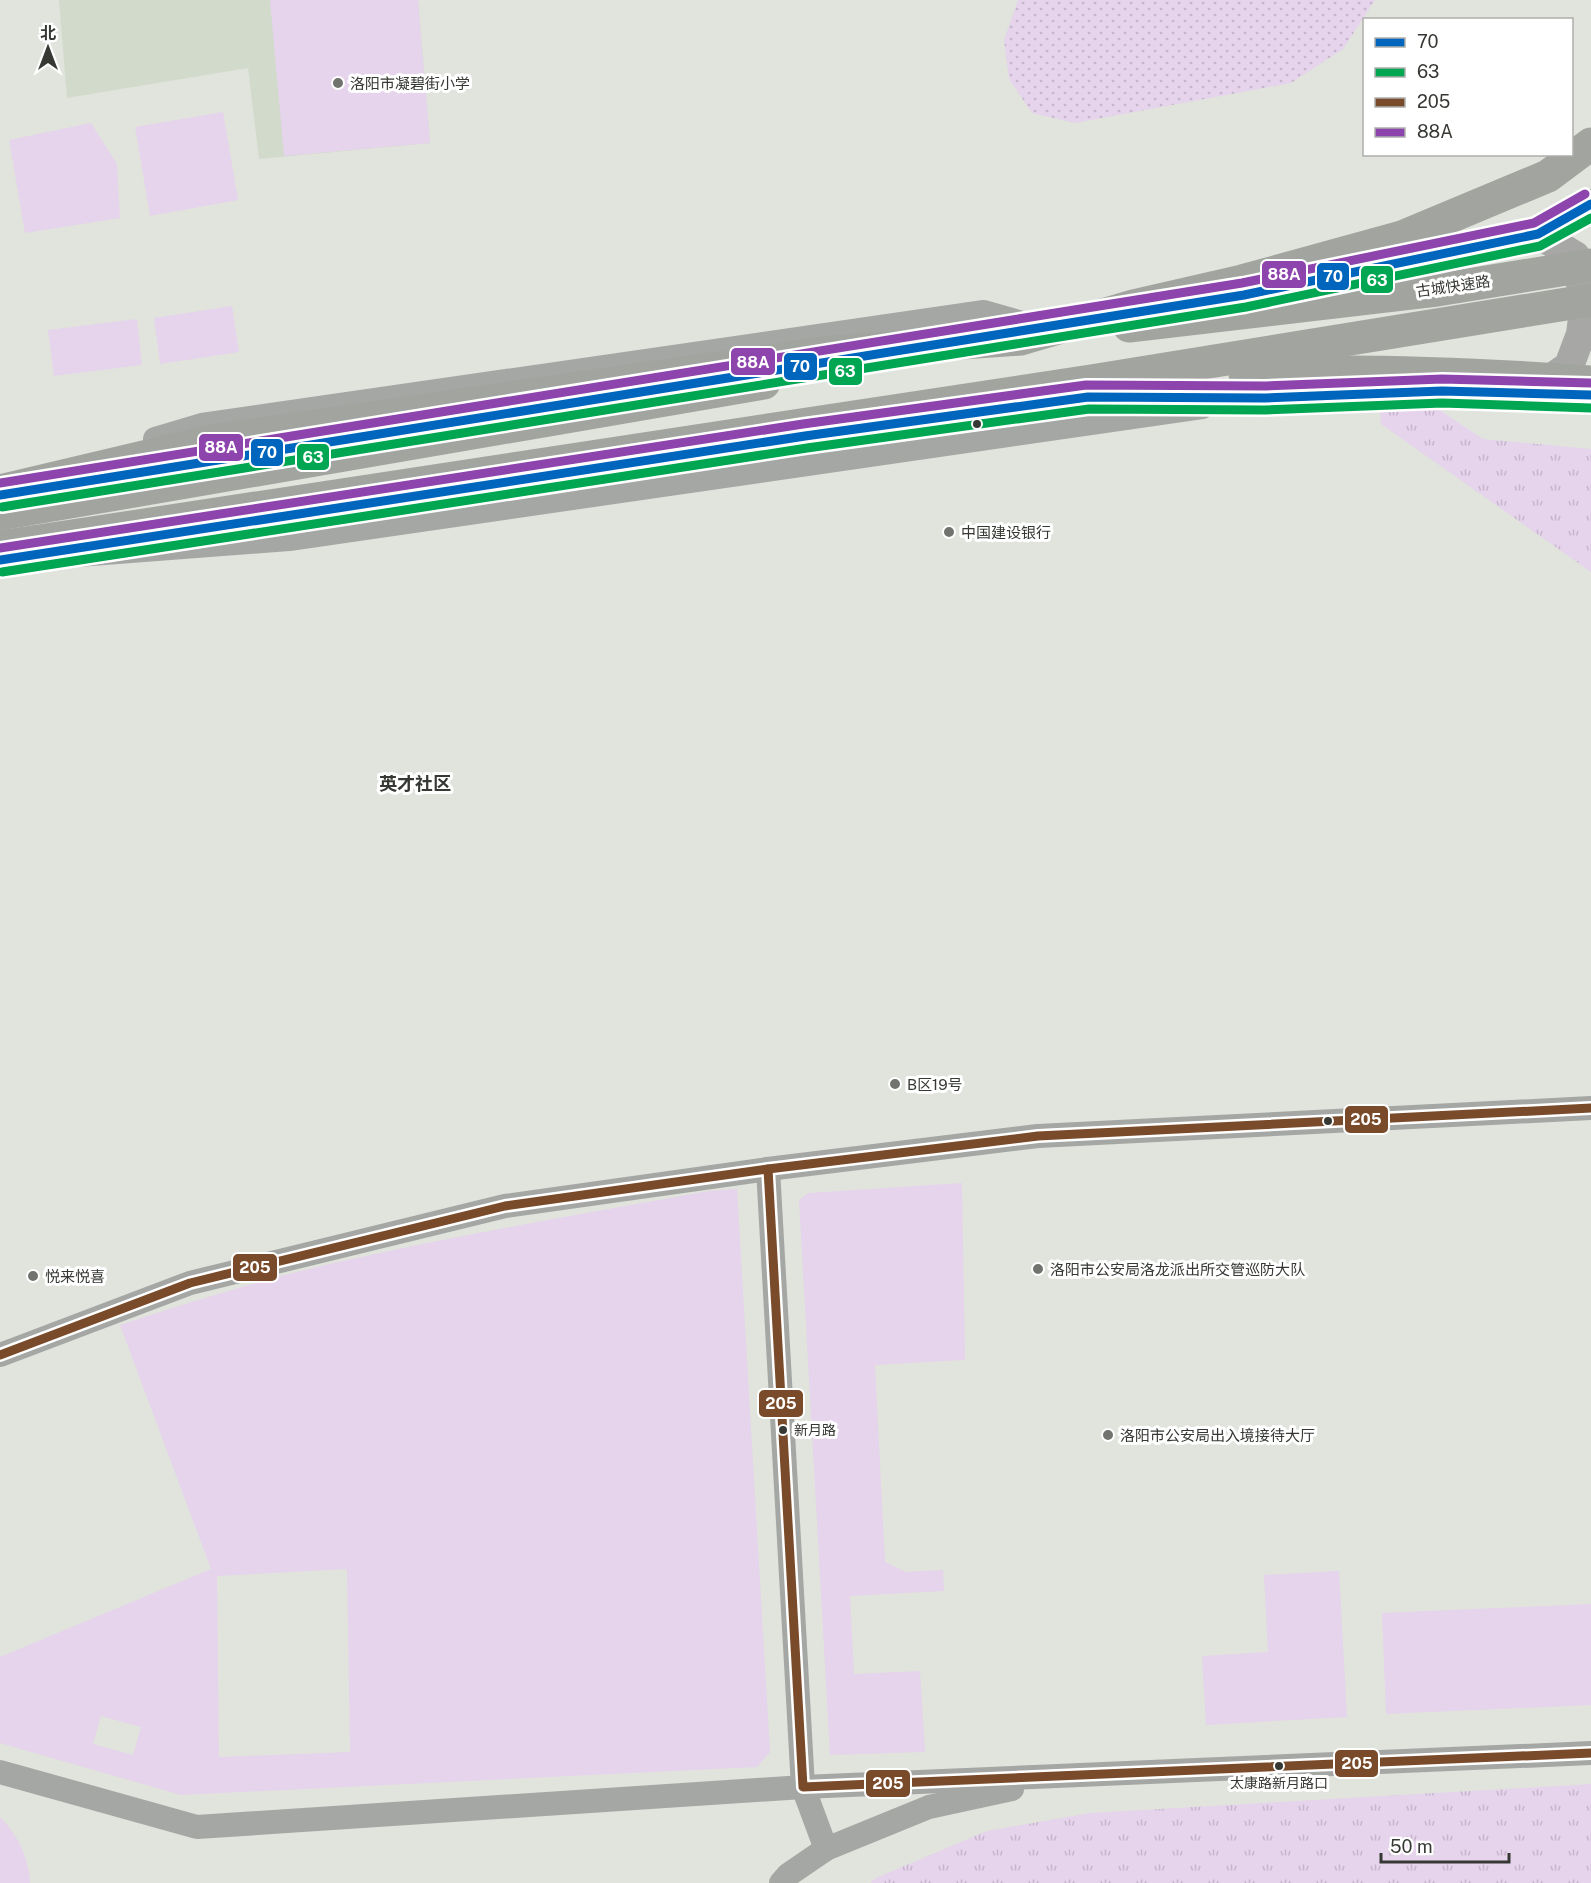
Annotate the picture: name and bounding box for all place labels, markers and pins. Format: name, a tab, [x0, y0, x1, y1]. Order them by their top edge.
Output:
place label: 洛阳市凝碧街小学	[350, 75, 470, 92]
marker: 洛阳市凝碧街小学	[331, 76, 345, 90]
unlabelled marker	[971, 418, 983, 430]
place label: 中国建设银行	[961, 524, 1051, 541]
marker: 中国建设银行	[942, 525, 956, 539]
place label: B区19号	[907, 1076, 963, 1093]
marker: B区19号	[888, 1077, 902, 1091]
unlabelled marker	[1322, 1115, 1334, 1127]
place label: 洛阳市公安局洛龙派出所交管巡防大队	[1050, 1261, 1305, 1278]
marker: 洛阳市公安局洛龙派出所交管巡防大队	[1031, 1262, 1045, 1276]
place label: 悦来悦喜	[45, 1268, 105, 1285]
marker: 悦来悦喜	[26, 1269, 40, 1283]
place label: 新月路	[794, 1422, 836, 1438]
marker: 新月路	[777, 1424, 789, 1436]
place label: 洛阳市公安局出入境接待大厅	[1120, 1427, 1315, 1444]
marker: 洛阳市公安局出入境接待大厅	[1101, 1428, 1115, 1442]
marker: 太康路新月路口	[1273, 1760, 1285, 1772]
place label: 太康路新月路口	[1230, 1775, 1328, 1791]

